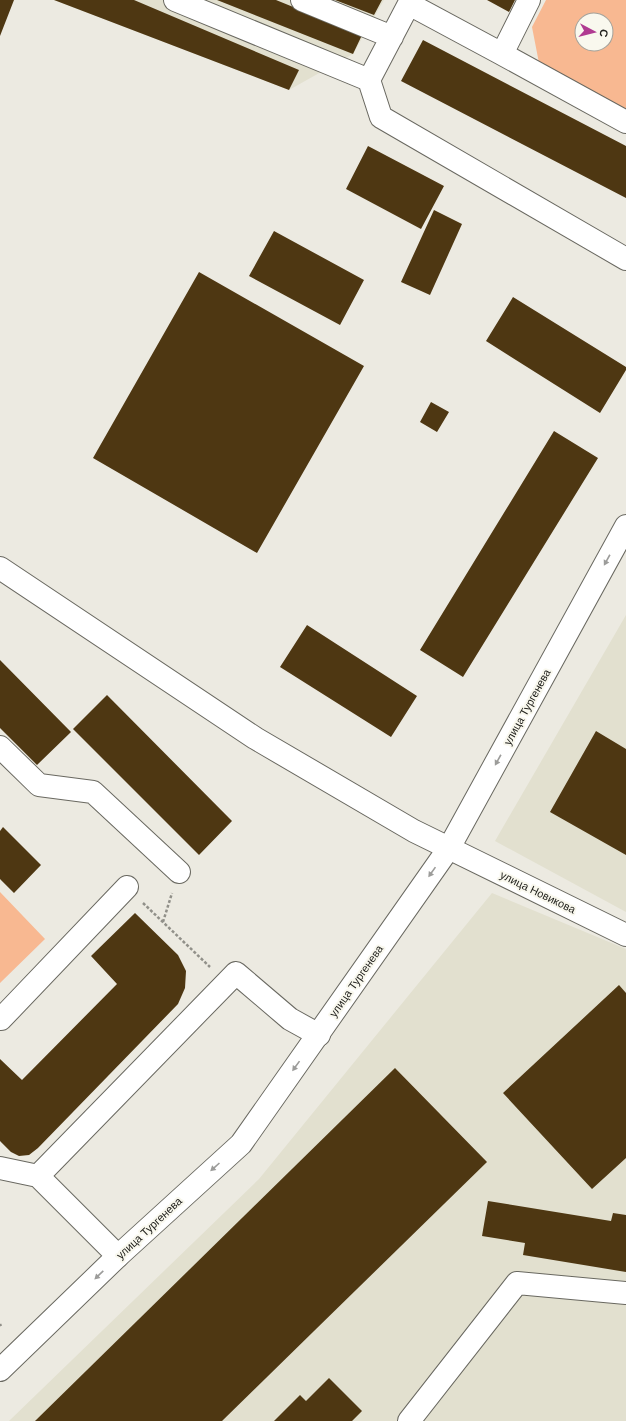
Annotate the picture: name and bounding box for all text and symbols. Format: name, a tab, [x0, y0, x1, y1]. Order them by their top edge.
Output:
north arrow	[574, 12, 614, 52]
text: С	[597, 29, 610, 38]
one-way arrow	[604, 554, 611, 566]
street label: улица Тургенева	[501, 666, 553, 747]
one-way arrow	[494, 754, 501, 766]
one-way arrow	[428, 867, 436, 878]
street label: улица Новикова	[498, 869, 578, 916]
street label: улица Тургенева	[327, 942, 386, 1019]
one-way arrow	[292, 1061, 300, 1072]
one-way arrow	[210, 1163, 220, 1172]
street label: улица Тургенева	[114, 1194, 185, 1261]
one-way arrow	[94, 1270, 104, 1279]

